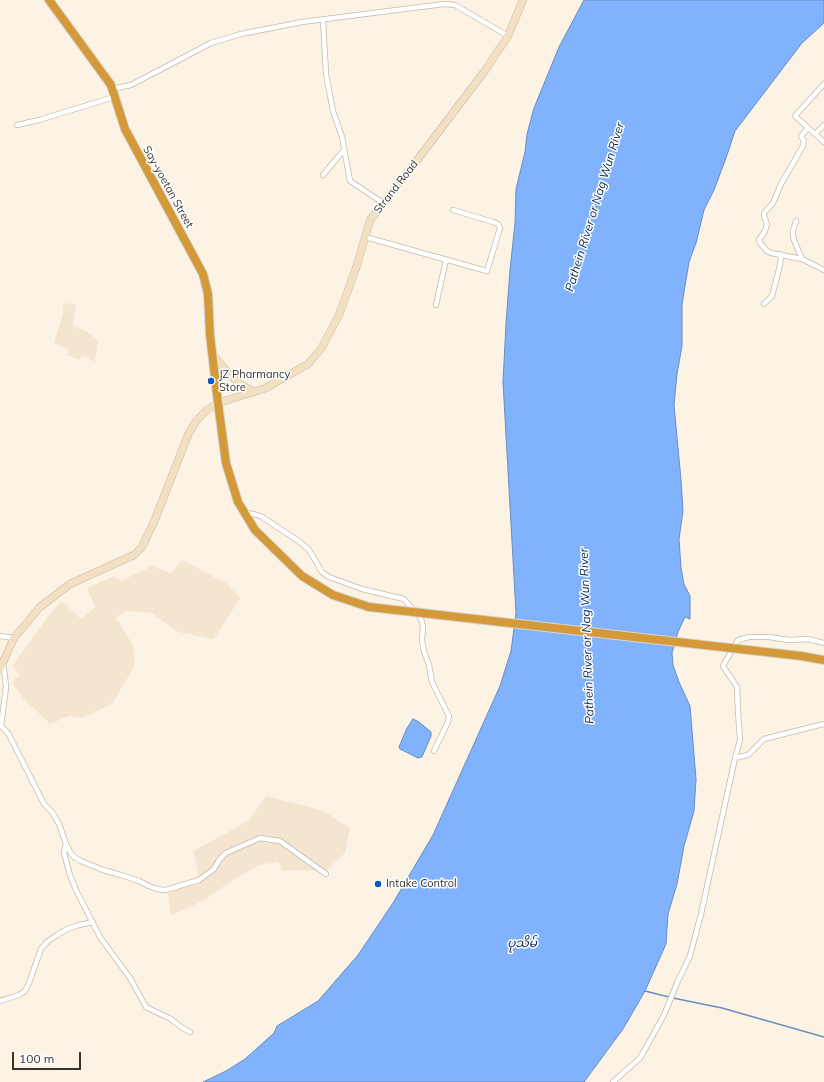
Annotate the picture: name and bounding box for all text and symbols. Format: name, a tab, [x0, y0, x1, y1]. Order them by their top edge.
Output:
water label: Pathein River or Nag Wun River	[562, 121, 628, 293]
street label: Say-yoetan Street	[140, 144, 196, 230]
street label: Strand Road	[371, 158, 421, 216]
place label: JZ Pharmancy Store	[219, 368, 290, 394]
marker: JZ Pharmancy Store	[206, 376, 216, 386]
water label: Pathein River or Nag Wun River	[577, 548, 597, 724]
place label: Intake Control	[386, 877, 457, 891]
marker: Intake Control	[373, 879, 383, 889]
water label: ပုသိမ်	[507, 936, 537, 950]
scale bar	[14, 1044, 83, 1070]
text: 100 m	[19, 1051, 54, 1066]

